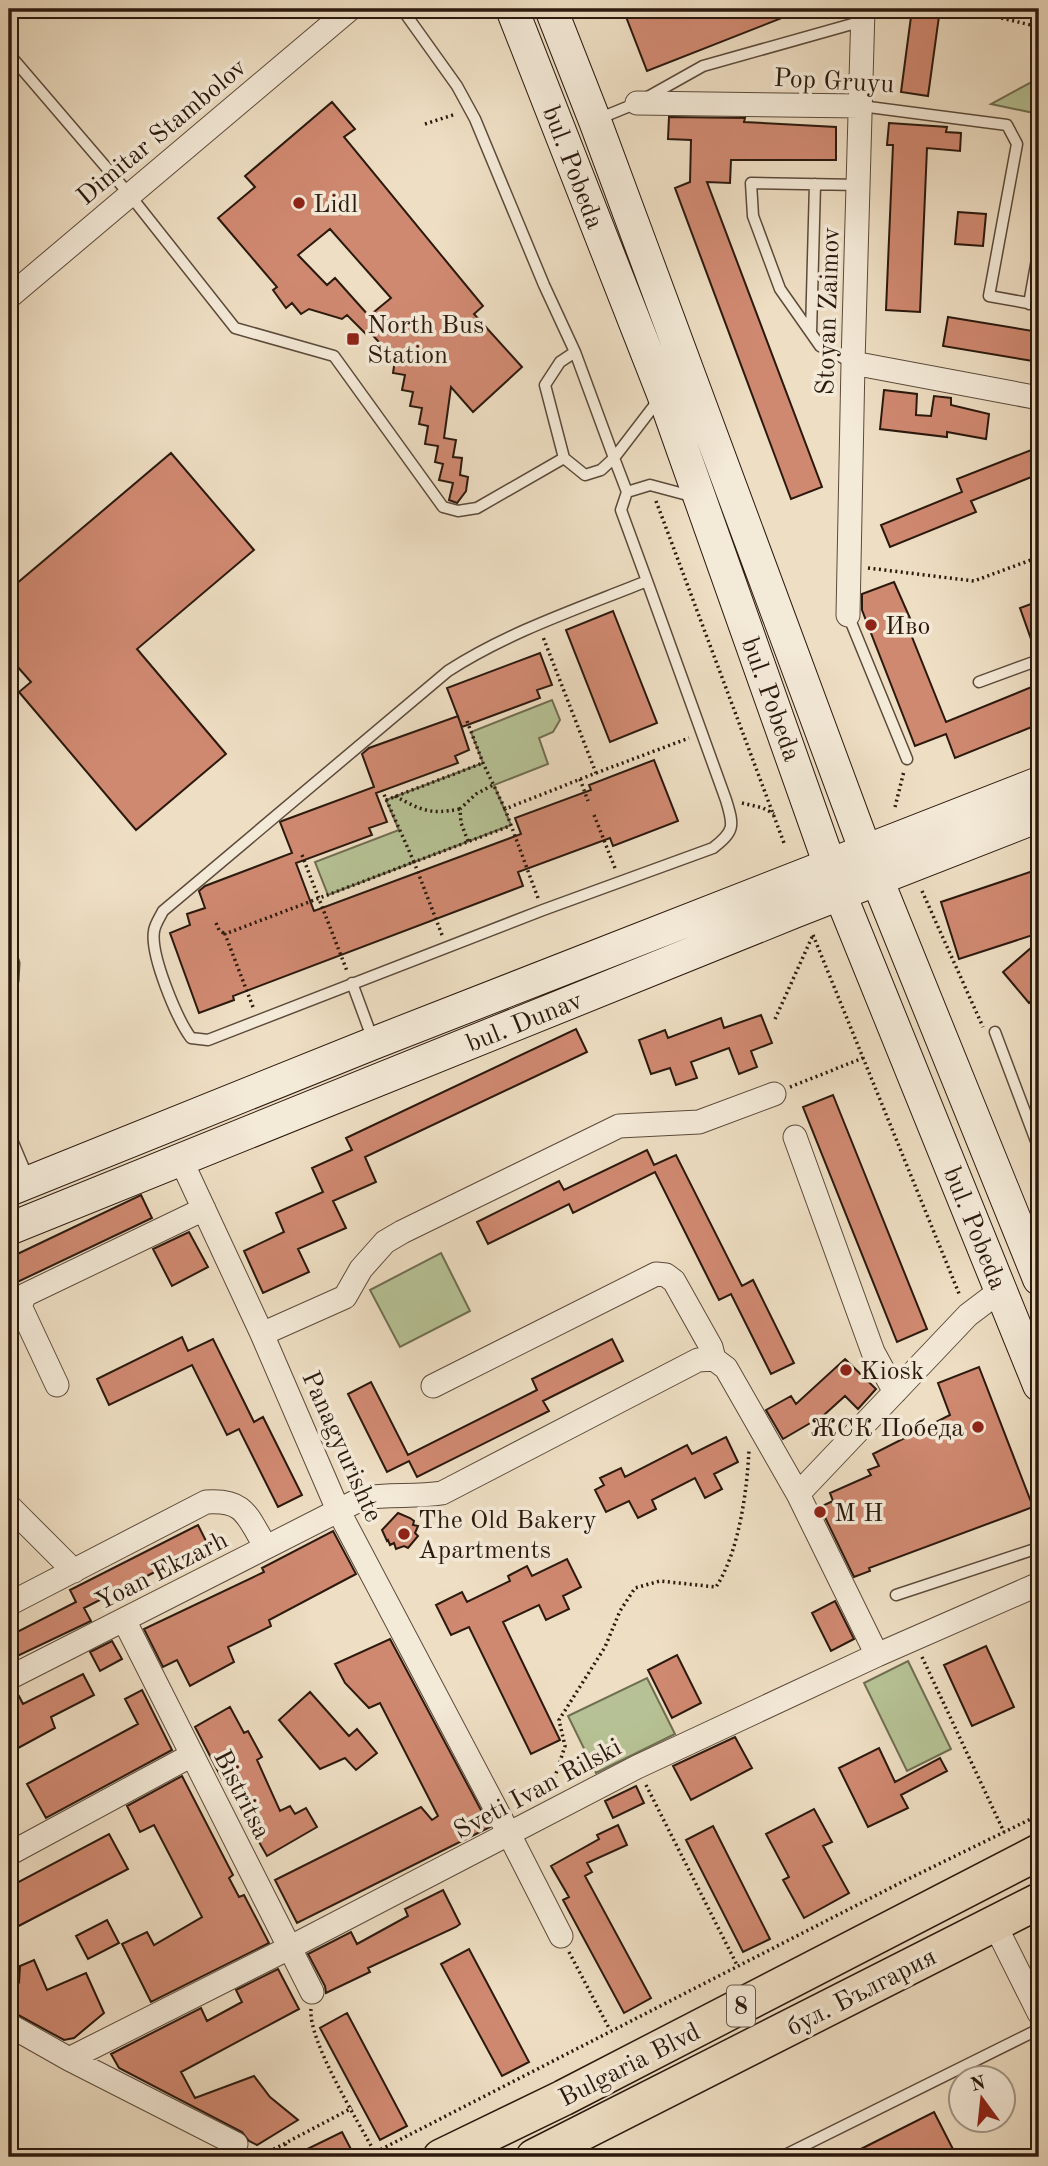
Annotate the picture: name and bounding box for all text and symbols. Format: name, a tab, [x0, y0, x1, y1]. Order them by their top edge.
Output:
street label: Dimitar Stambolov	[73, 54, 252, 211]
street label: Pop Gruyu	[773, 66, 895, 98]
street label: bul. Pobeda	[537, 103, 608, 233]
place label: Lidl	[313, 192, 358, 218]
marker: Lidl	[291, 195, 307, 211]
street label: Stoyan Zaimov	[813, 226, 845, 396]
place label: North Bus Station	[367, 313, 484, 369]
marker: North Bus Station	[345, 331, 361, 347]
place label: Иво	[885, 614, 930, 640]
marker: Иво	[863, 617, 879, 633]
street label: bul. Pobeda	[736, 634, 805, 765]
street label: bul. Dunav	[463, 988, 587, 1058]
street label: bul. Pobeda	[938, 1164, 1011, 1294]
place label: Kiosk	[860, 1359, 924, 1385]
marker: Kiosk	[838, 1362, 854, 1378]
street label: Panagyurishte	[296, 1367, 386, 1526]
place label: ЖСК Победа	[810, 1416, 964, 1442]
marker: ЖСК Победа	[970, 1419, 986, 1435]
place label: М Н	[834, 1501, 884, 1527]
marker: М Н	[812, 1504, 828, 1520]
place label: The Old Bakery Apartments	[418, 1508, 597, 1564]
marker: The Old Bakery Apartments	[396, 1526, 412, 1542]
street label: Yoan Ekzarh	[92, 1527, 232, 1616]
street label: Sveti Ivan Rilski	[450, 1735, 626, 1845]
street label: Bistritsa	[208, 1746, 275, 1844]
street label: бул. България	[783, 1944, 941, 2042]
road number: 8	[727, 1985, 755, 2026]
street label: Bulgaria Blvd	[555, 2019, 705, 2112]
north arrow	[946, 2064, 1016, 2134]
text: N	[969, 2074, 988, 2096]

